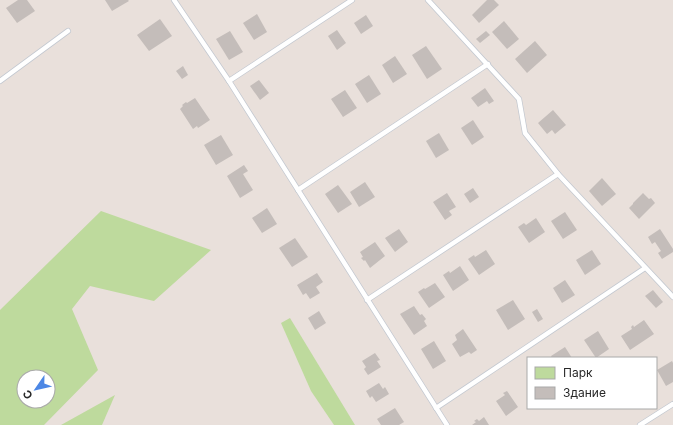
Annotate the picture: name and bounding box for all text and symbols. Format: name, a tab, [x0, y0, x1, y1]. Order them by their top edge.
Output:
legend	[527, 357, 657, 409]
text: Парк	[563, 365, 593, 380]
north arrow	[16, 369, 56, 409]
text: Здание	[563, 385, 606, 400]
text: С	[20, 387, 36, 402]

